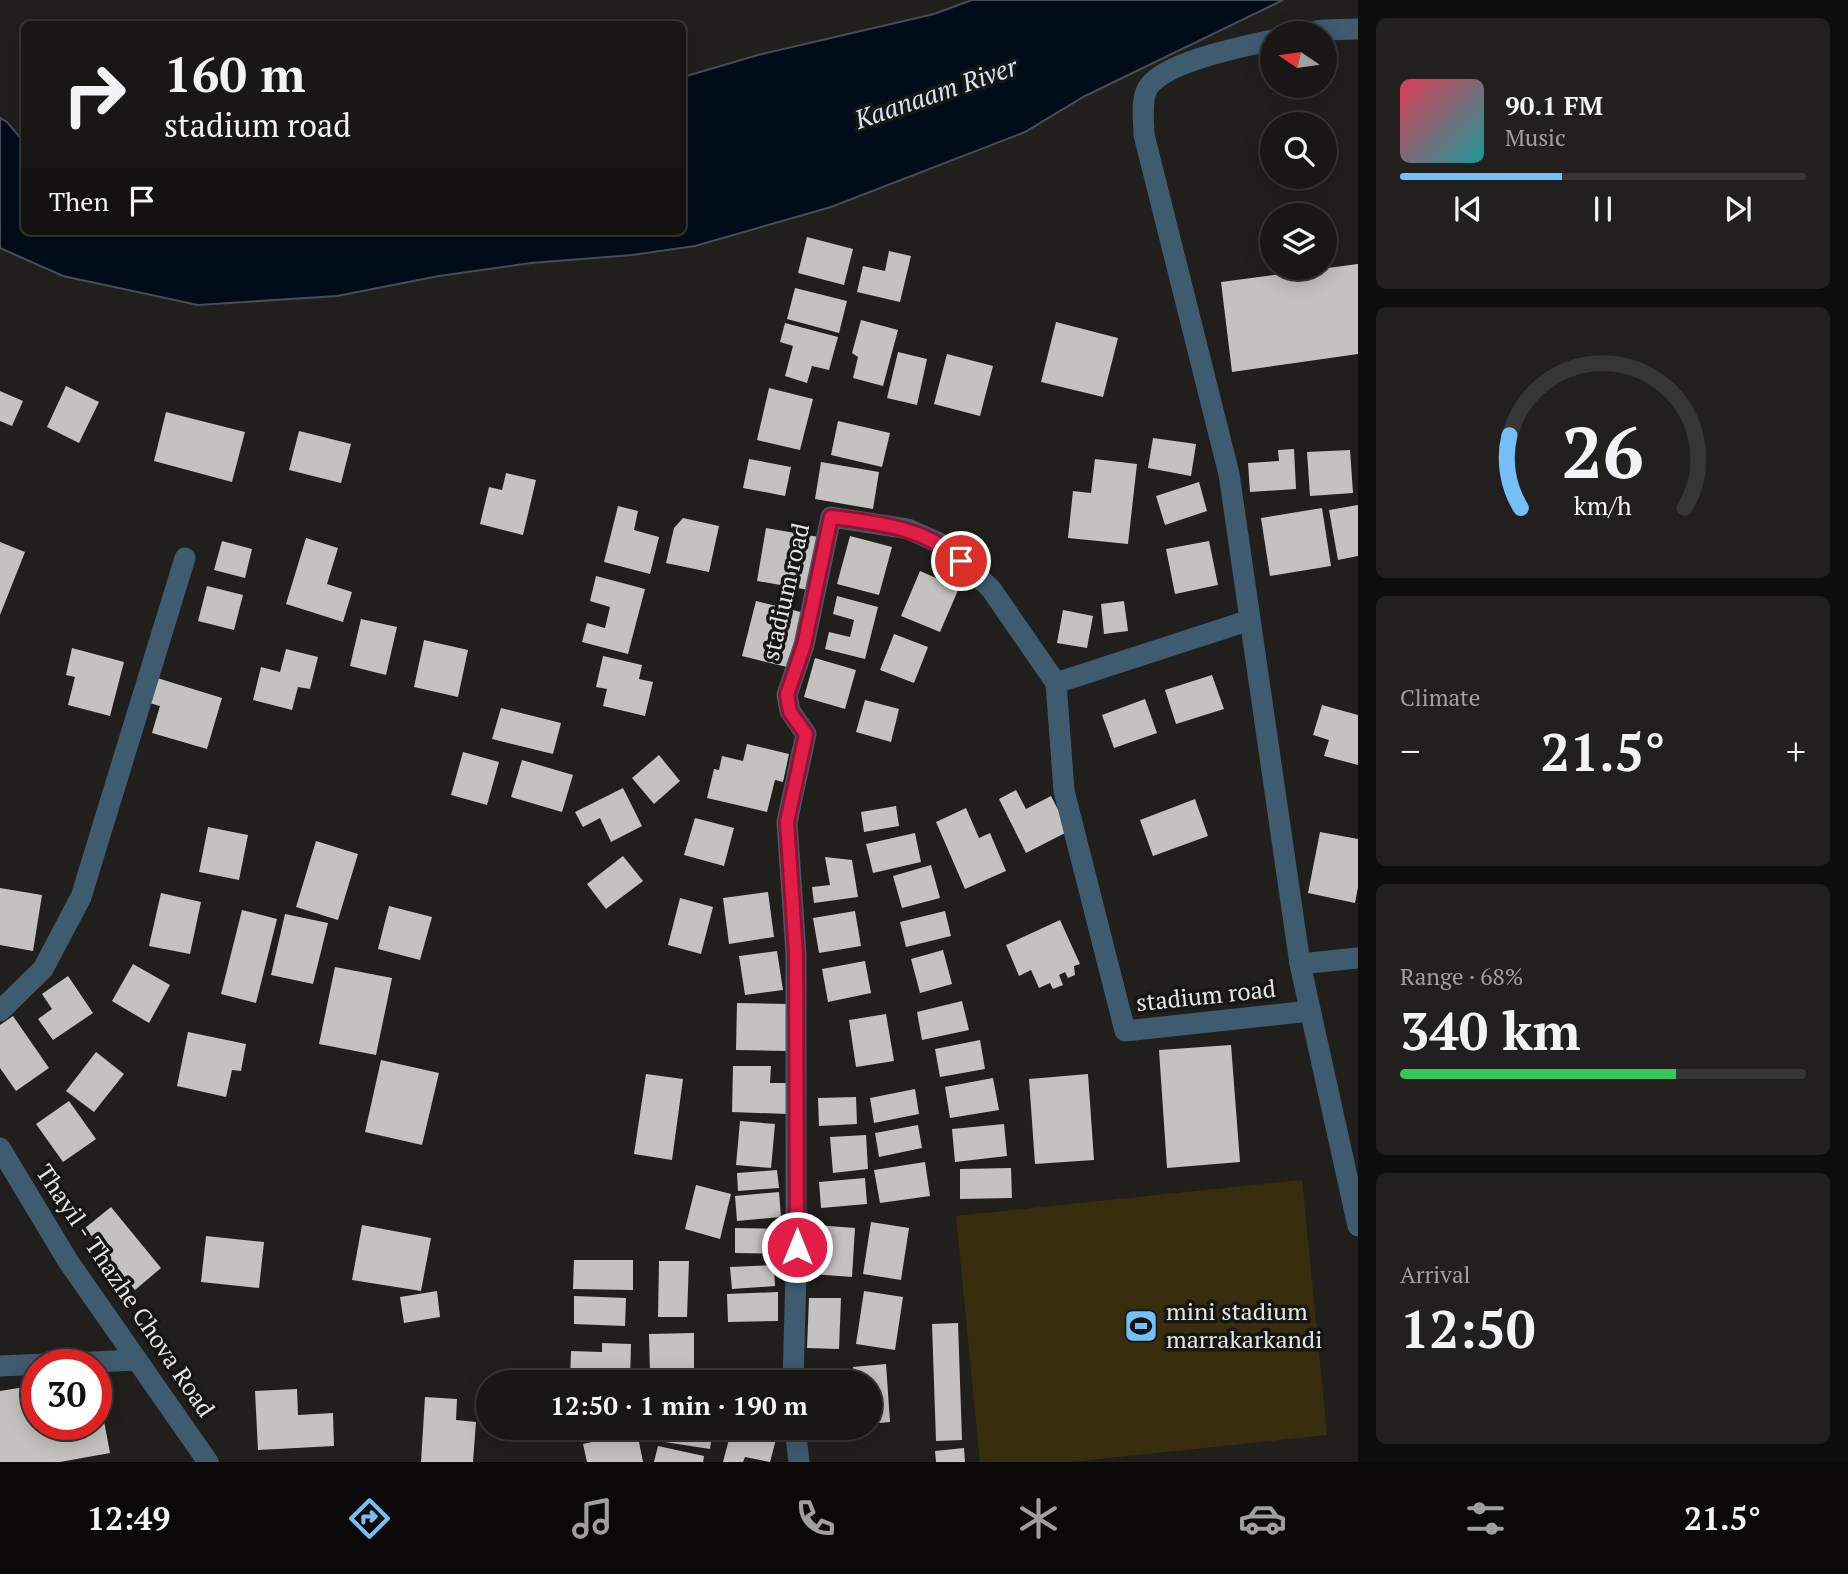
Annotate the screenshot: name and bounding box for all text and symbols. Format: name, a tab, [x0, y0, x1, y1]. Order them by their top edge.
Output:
north arrow	[1260, 21, 1337, 98]
map controls	[1260, 21, 1337, 280]
text: 160 m	[164, 41, 306, 106]
water label: Kaanaam River	[849, 48, 1022, 136]
icon: right	[49, 49, 140, 140]
text: 90.1 FM	[1505, 88, 1603, 122]
text: stadium road	[164, 104, 351, 146]
button: search	[1260, 112, 1337, 189]
text: Music	[1505, 122, 1566, 153]
icon: arrive	[123, 182, 161, 220]
text: Then	[49, 184, 109, 218]
icon: previous	[1449, 190, 1487, 228]
icon: pause	[1584, 190, 1622, 228]
icon: next	[1719, 190, 1757, 228]
button: layers	[1260, 203, 1337, 280]
text: 26	[1562, 403, 1644, 500]
text: km/h	[1574, 489, 1632, 522]
street label: stadium road	[754, 520, 816, 664]
pin	[931, 531, 991, 591]
icon: arrive	[942, 542, 980, 580]
text: Climate	[1400, 682, 1480, 713]
text: 21.5°	[1540, 717, 1666, 786]
text: −	[1400, 726, 1420, 776]
text: +	[1786, 726, 1806, 776]
text: Range · 68%	[1400, 961, 1523, 992]
street label: stadium road	[1134, 972, 1277, 1018]
text: 340 km	[1400, 996, 1581, 1065]
street label: Thayil - Thazhe Chova Road	[29, 1158, 223, 1423]
position arrow	[760, 1210, 834, 1284]
text: Arrival	[1400, 1259, 1471, 1290]
text: 12:50	[1400, 1294, 1535, 1363]
place label: mini stadium marrakarkandi	[1166, 1295, 1322, 1355]
sports icon: mini stadium marrakarkandi	[1122, 1307, 1160, 1345]
speed limit sign: 30	[21, 1349, 112, 1440]
text: 12:50 · 1 min · 190 m	[550, 1388, 808, 1422]
icon: directions	[345, 1494, 394, 1543]
icon: music	[568, 1494, 617, 1543]
icon: phone	[791, 1494, 840, 1543]
icon: climate	[1014, 1494, 1063, 1543]
icon: car	[1238, 1494, 1287, 1543]
icon: filters	[1461, 1494, 1510, 1543]
text: 12:49	[87, 1497, 170, 1539]
text: 21.5°	[1684, 1497, 1761, 1539]

